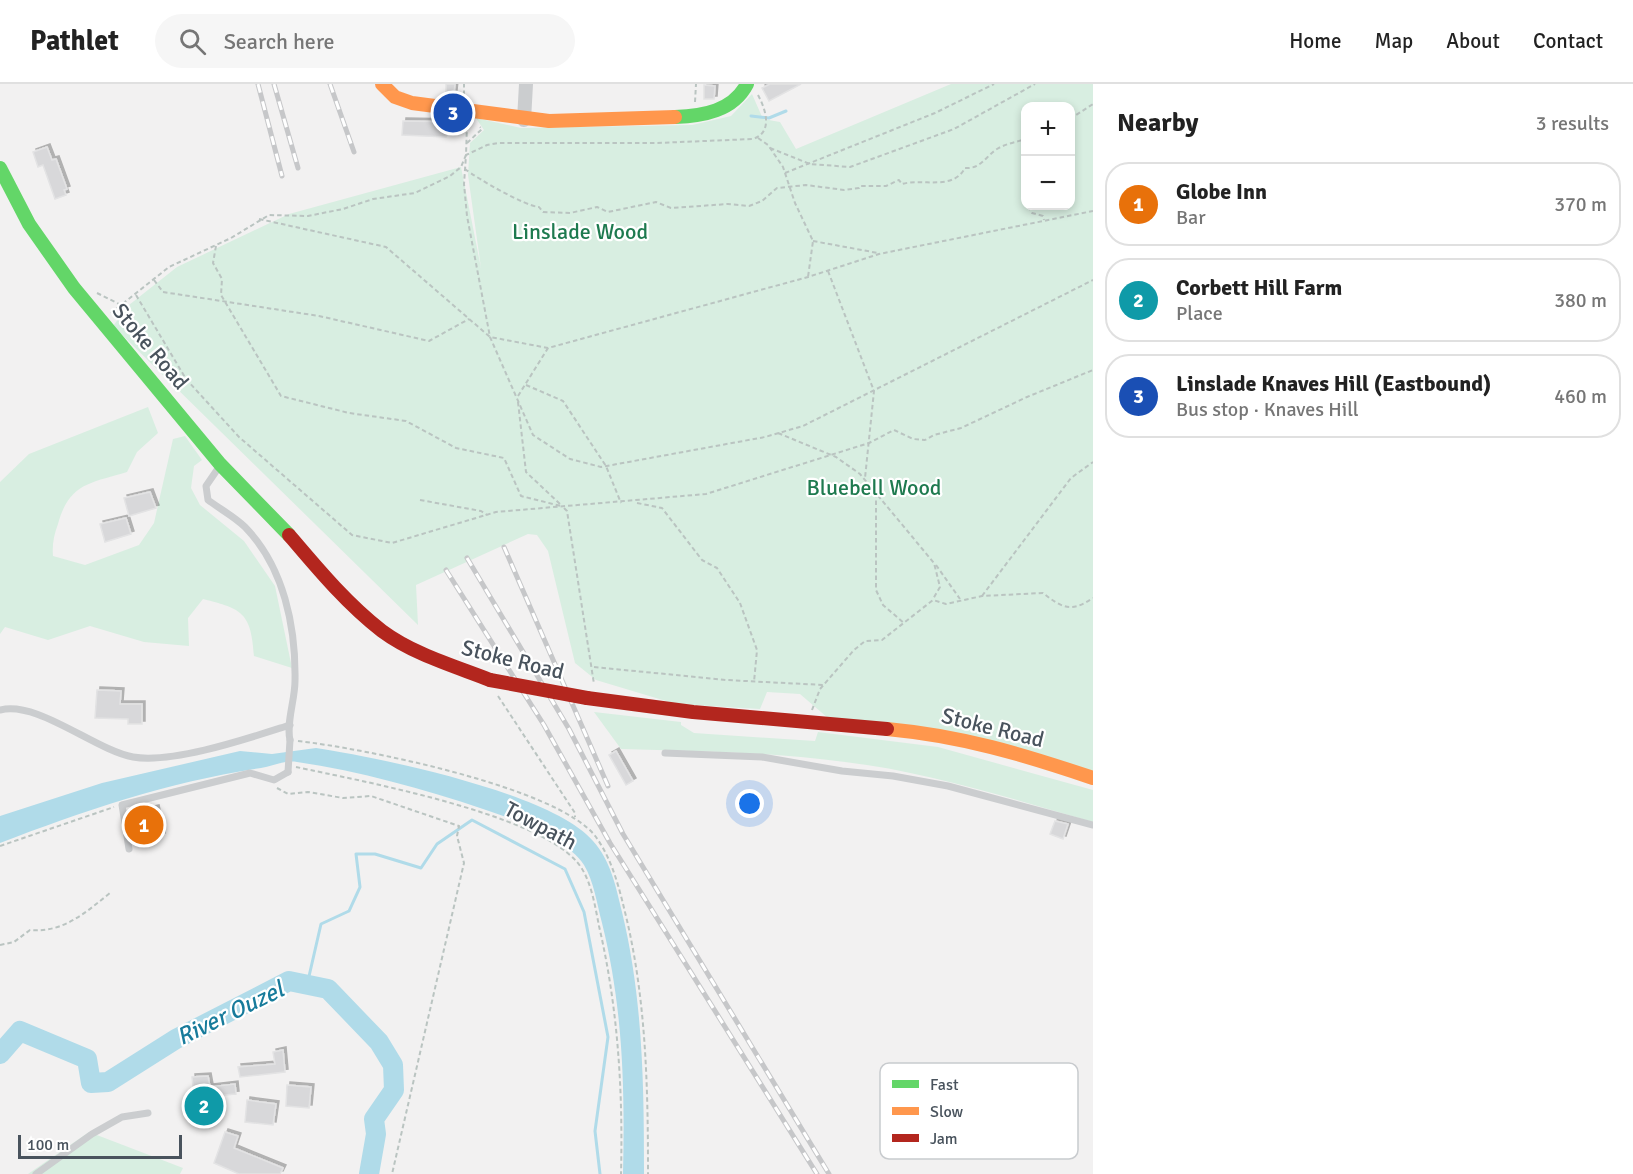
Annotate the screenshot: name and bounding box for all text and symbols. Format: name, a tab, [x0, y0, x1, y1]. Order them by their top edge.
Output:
search box	[155, 14, 575, 68]
text: Pathlet	[30, 24, 119, 58]
icon: search	[176, 25, 209, 58]
text: Search here	[224, 28, 335, 55]
text: Home	[1289, 28, 1342, 54]
text: Map	[1375, 28, 1413, 54]
text: About	[1446, 28, 1500, 54]
text: Contact	[1533, 28, 1603, 54]
pin: 3	[434, 90, 472, 135]
map controls	[1021, 102, 1075, 210]
button: +	[1021, 102, 1075, 156]
text: Nearby	[1117, 107, 1198, 139]
text: 3 results	[1536, 111, 1609, 136]
button: −	[1021, 156, 1075, 210]
text: Globe Inn	[1176, 178, 1267, 205]
text: 1	[1133, 192, 1144, 217]
text: 370 m	[1554, 192, 1607, 217]
text: Bar	[1176, 205, 1206, 230]
park label: Linslade Wood	[512, 218, 648, 245]
text: Corbett Hill Farm	[1176, 274, 1342, 301]
text: 2	[1133, 288, 1144, 313]
text: 380 m	[1554, 288, 1607, 313]
street label: Stoke Road	[107, 298, 195, 395]
text: Place	[1176, 301, 1223, 326]
text: Linslade Knaves Hill (Eastbound)	[1176, 370, 1491, 397]
text: 3	[1133, 384, 1144, 409]
text: 460 m	[1554, 384, 1607, 409]
text: Bus stop · Knaves Hill	[1176, 397, 1359, 422]
park label: Bluebell Wood	[806, 474, 942, 501]
street label: Stoke Road	[459, 634, 567, 685]
street label: Stoke Road	[939, 702, 1047, 753]
your location	[735, 789, 764, 818]
street label: Towpath	[500, 795, 582, 856]
pin: 1	[124, 802, 164, 848]
water label: River Ouzel	[171, 973, 290, 1052]
legend	[880, 1063, 1078, 1159]
text: Fast	[930, 1075, 959, 1095]
pin: 2	[184, 1084, 224, 1128]
text: Slow	[930, 1102, 964, 1122]
text: Jam	[930, 1129, 958, 1149]
scale bar	[18, 1132, 182, 1160]
text: 100 m	[27, 1135, 69, 1155]

